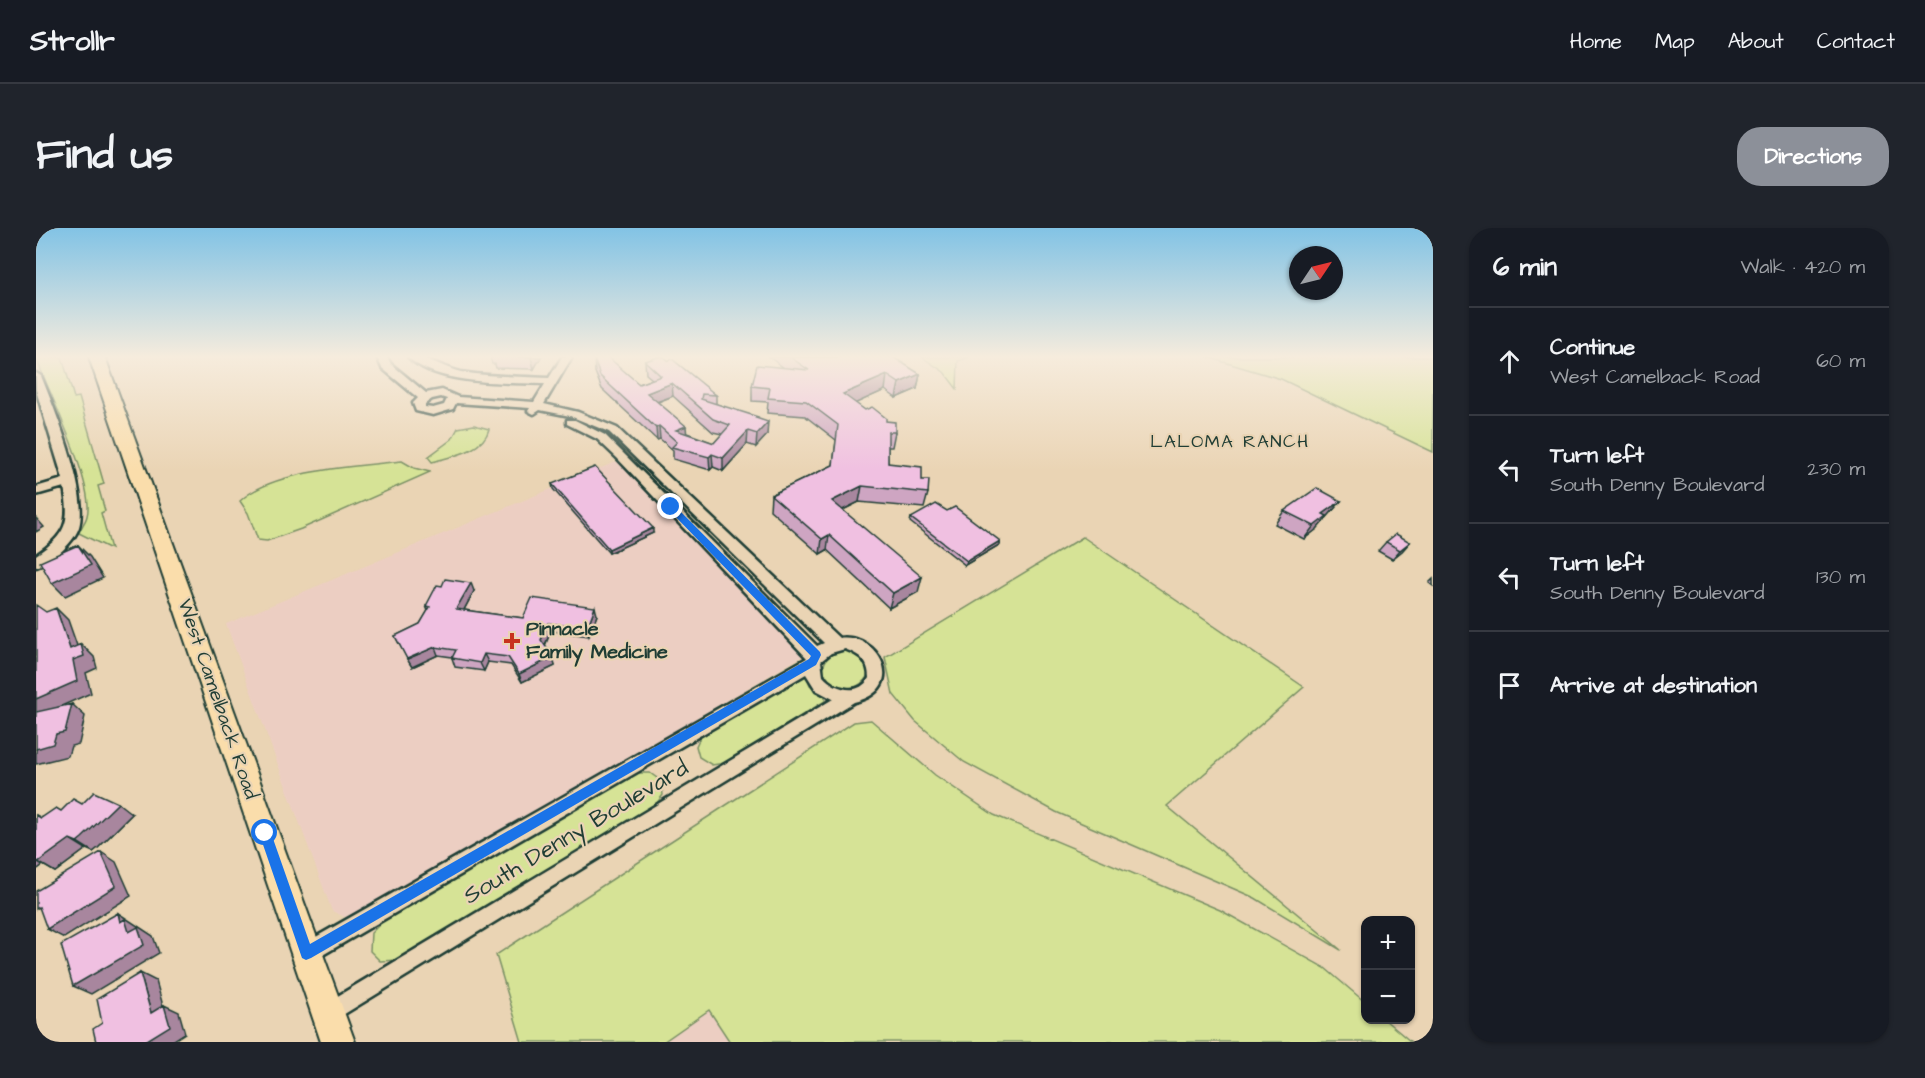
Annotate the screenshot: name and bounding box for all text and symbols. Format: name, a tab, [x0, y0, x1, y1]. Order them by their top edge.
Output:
text: Strollr	[30, 22, 115, 61]
text: Home	[1570, 27, 1622, 56]
text: Map	[1655, 27, 1695, 56]
text: About	[1728, 27, 1784, 56]
text: Contact	[1817, 27, 1895, 56]
text: Find us	[36, 127, 173, 185]
button: Directions	[1737, 127, 1889, 186]
north arrow	[1289, 246, 1343, 300]
text: 6 min	[1493, 249, 1557, 285]
text: Walk · 420 m	[1741, 253, 1865, 281]
text: Continue	[1550, 332, 1635, 363]
icon: ahead	[1493, 345, 1526, 378]
text: 60 m	[1816, 347, 1865, 375]
text: West Camelback Road	[1550, 363, 1760, 391]
district label: LALOMA RANCH	[1150, 429, 1310, 454]
text: Turn left	[1550, 440, 1644, 471]
icon: left	[1493, 453, 1526, 486]
text: 230 m	[1807, 455, 1865, 483]
text: South Denny Boulevard	[1550, 471, 1764, 499]
route end	[657, 493, 683, 519]
text: Turn left	[1550, 548, 1644, 579]
icon: left	[1493, 561, 1526, 594]
text: 130 m	[1816, 563, 1865, 591]
text: South Denny Boulevard	[1550, 579, 1764, 607]
street label: West Camelback Road	[171, 595, 265, 803]
place label: Pinnacle Family Medicine	[526, 615, 668, 667]
marker: Pinnacle Family Medicine	[503, 632, 521, 650]
icon: arrive	[1493, 669, 1526, 702]
text: Arrive at destination	[1550, 670, 1757, 701]
street label: South Denny Boulevard	[457, 751, 696, 914]
route start	[251, 819, 277, 845]
map controls	[1361, 916, 1415, 1024]
button: +	[1361, 916, 1415, 970]
button: −	[1361, 970, 1415, 1024]

